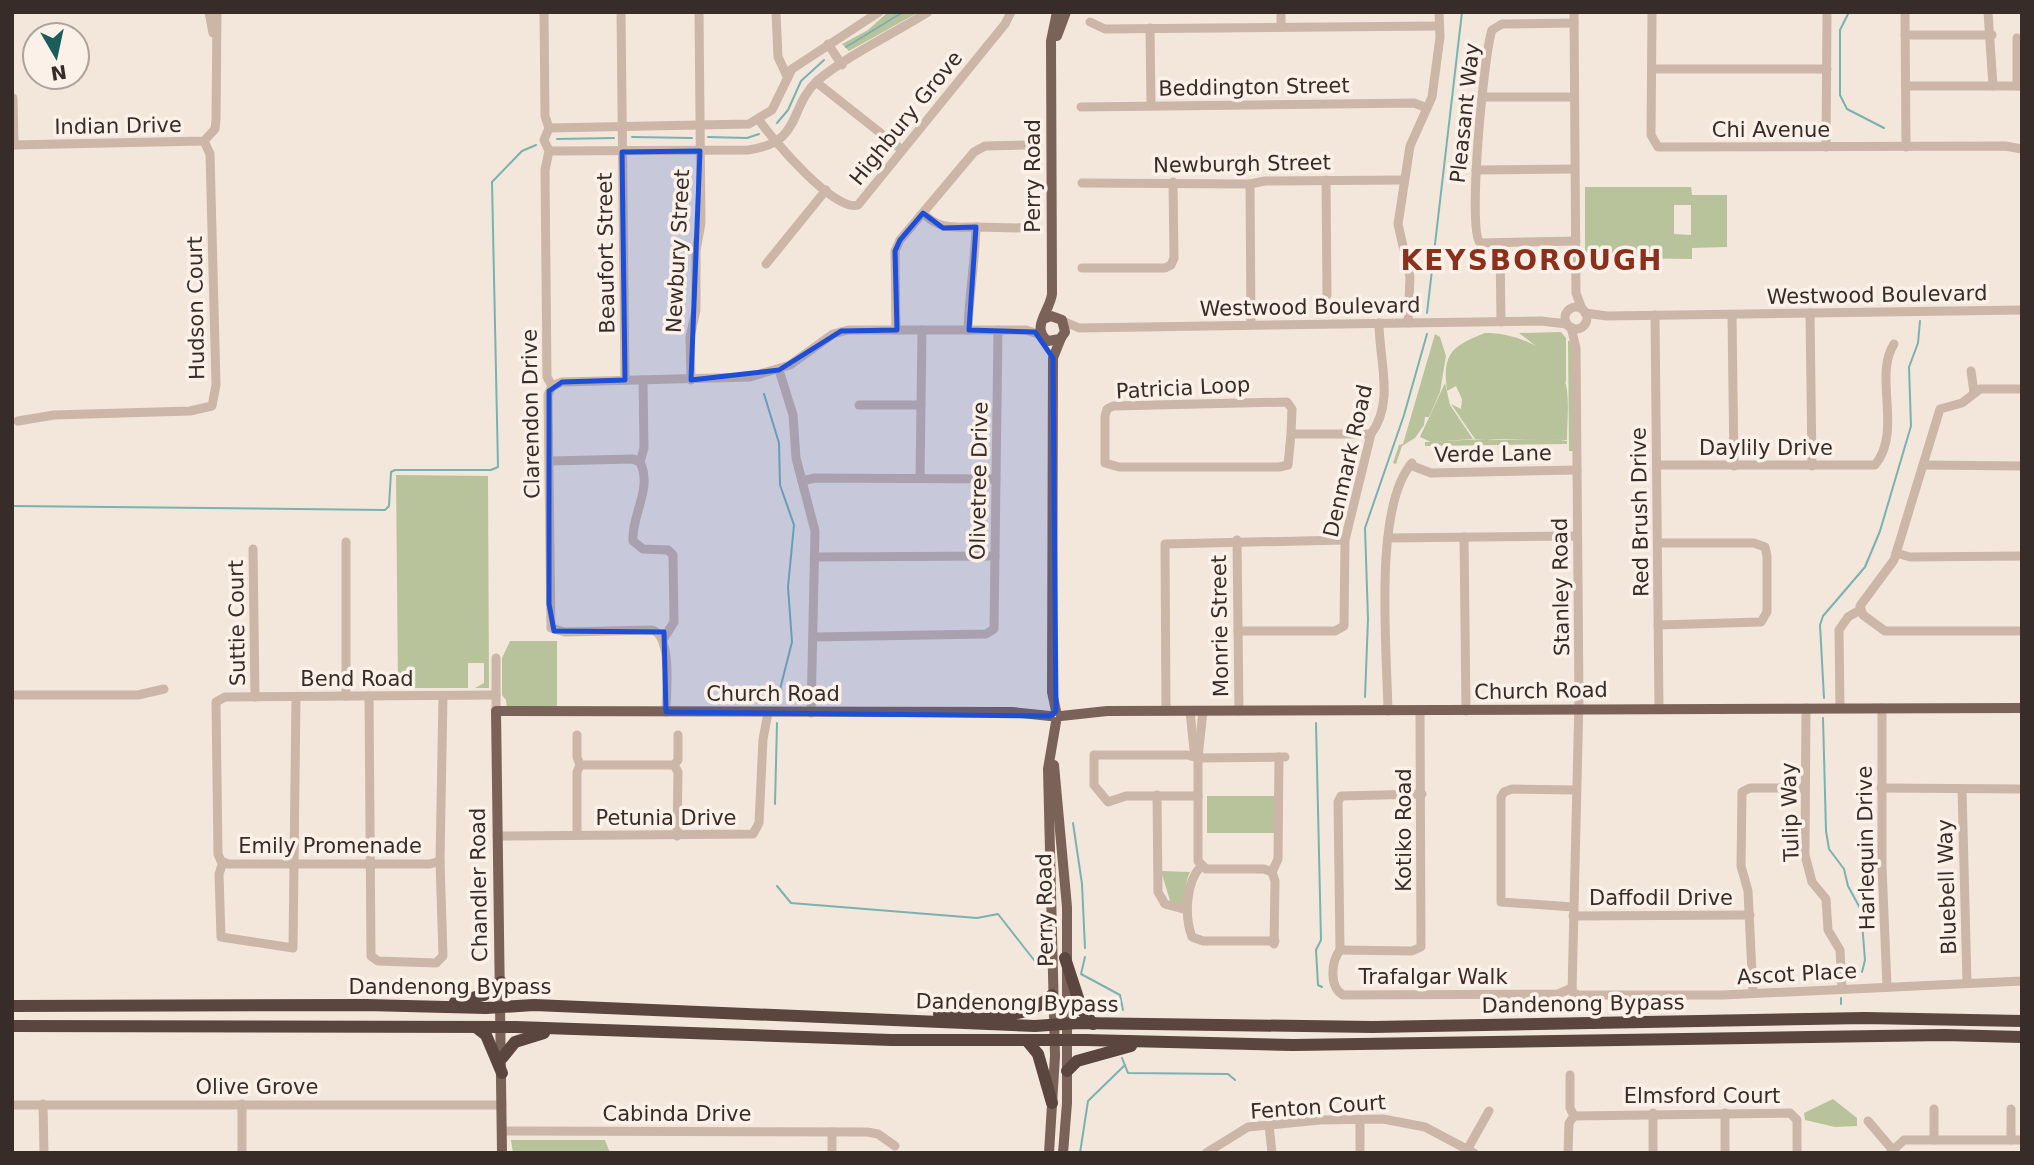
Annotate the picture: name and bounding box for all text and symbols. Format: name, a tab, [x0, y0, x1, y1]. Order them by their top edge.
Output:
north arrow	[21, 21, 91, 91]
street label: Pleasant Way	[1446, 42, 1484, 184]
street label: Highbury Grove	[845, 46, 967, 190]
text: N	[49, 61, 68, 85]
street label: Beddington Street	[1158, 73, 1350, 101]
street label: Indian Drive	[54, 113, 182, 139]
street label: Chi Avenue	[1712, 118, 1830, 142]
street label: Perry Road	[1021, 119, 1045, 233]
street label: Newburgh Street	[1153, 150, 1331, 178]
street label: Newbury Street	[662, 168, 694, 334]
street label: Beaufort Street	[593, 172, 619, 334]
street label: Hudson Court	[183, 236, 209, 380]
district label: KEYSBOROUGH	[1401, 244, 1663, 277]
street label: Westwood Boulevard	[1766, 281, 1988, 309]
street label: Westwood Boulevard	[1199, 293, 1421, 321]
street label: Clarendon Drive	[518, 329, 544, 499]
street label: Patricia Loop	[1115, 372, 1251, 404]
street label: Denmark Road	[1319, 382, 1377, 540]
street label: Olivetree Drive	[966, 402, 992, 560]
street label: Red Brush Drive	[1627, 427, 1653, 597]
street label: Daylily Drive	[1699, 436, 1833, 460]
street label: Verde Lane	[1434, 441, 1552, 467]
street label: Stanley Road	[1548, 518, 1574, 656]
street label: Monrie Street	[1207, 555, 1233, 697]
street label: Suttie Court	[224, 560, 250, 686]
street label: Bend Road	[300, 667, 414, 691]
street label: Church Road	[1474, 678, 1608, 704]
street label: Church Road	[706, 682, 840, 706]
street label: Tulip Way	[1776, 762, 1804, 863]
street label: Harlequin Drive	[1853, 766, 1879, 930]
street label: Kotiko Road	[1392, 768, 1416, 892]
street label: Petunia Drive	[595, 806, 737, 830]
street label: Chandler Road	[466, 808, 492, 962]
street label: Bluebell Way	[1933, 819, 1961, 955]
street label: Emily Promenade	[238, 834, 422, 858]
street label: Perry Road	[1032, 853, 1058, 967]
street label: Daffodil Drive	[1589, 886, 1733, 910]
street label: Ascot Place	[1736, 959, 1858, 989]
street label: Trafalgar Walk	[1357, 965, 1508, 989]
street label: Dandenong Bypass	[349, 975, 552, 999]
street label: Dandenong Bypass	[915, 989, 1119, 1017]
street label: Dandenong Bypass	[1481, 990, 1685, 1018]
street label: Olive Grove	[196, 1075, 318, 1099]
street label: Elmsford Court	[1624, 1084, 1780, 1108]
street label: Fenton Court	[1249, 1090, 1387, 1124]
street label: Cabinda Drive	[603, 1102, 751, 1126]

